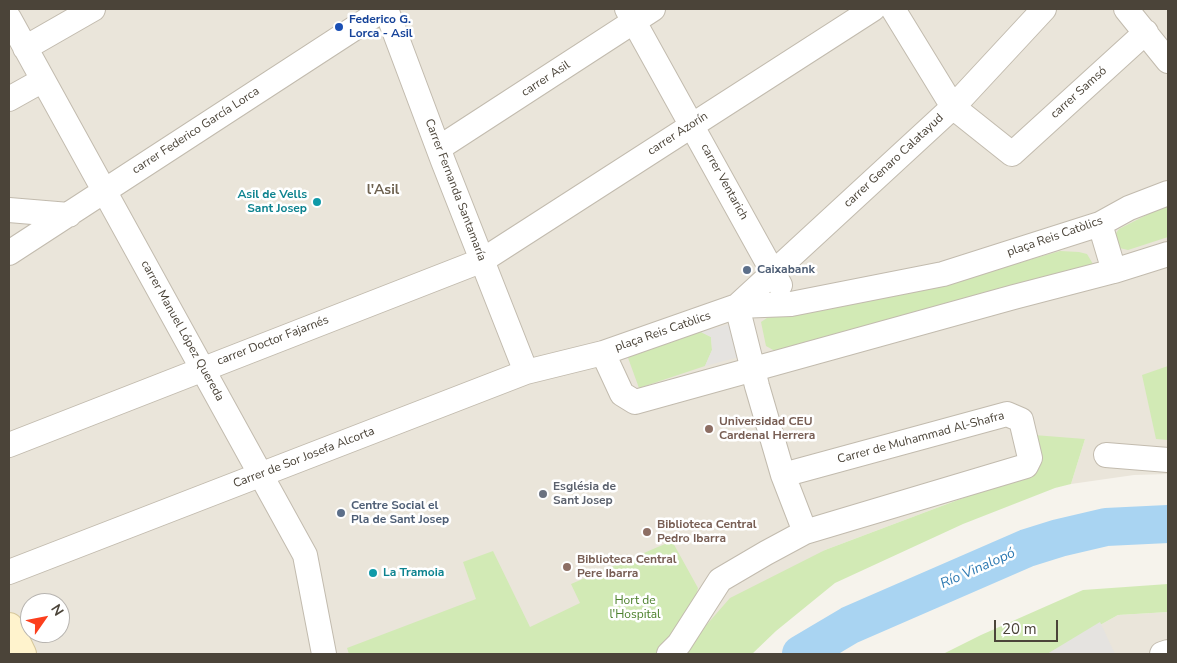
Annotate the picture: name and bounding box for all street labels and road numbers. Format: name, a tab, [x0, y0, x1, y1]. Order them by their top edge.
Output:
street label: carrer Asil	[519, 58, 573, 100]
street label: carrer Samsó	[1048, 64, 1110, 122]
street label: carrer Federico García Lorca	[130, 84, 262, 178]
street label: carrer Azorín	[645, 109, 711, 159]
street label: carrer Genaro Calatayud	[841, 111, 947, 211]
street label: Carrer Fernanda Santamaría	[421, 117, 489, 263]
street label: carrer Ventarich	[697, 141, 751, 223]
street label: plaça Reis Catòlics	[1005, 214, 1105, 260]
street label: carrer Manuel López Quereda	[137, 258, 227, 404]
street label: plaça Reis Catòlics	[613, 309, 713, 355]
street label: carrer Doctor Fajarnés	[215, 313, 331, 369]
street label: Carrer de Muhammad Al-Shafra	[836, 409, 1006, 467]
street label: Carrer de Sor Josefa Alcorta	[231, 424, 377, 492]

